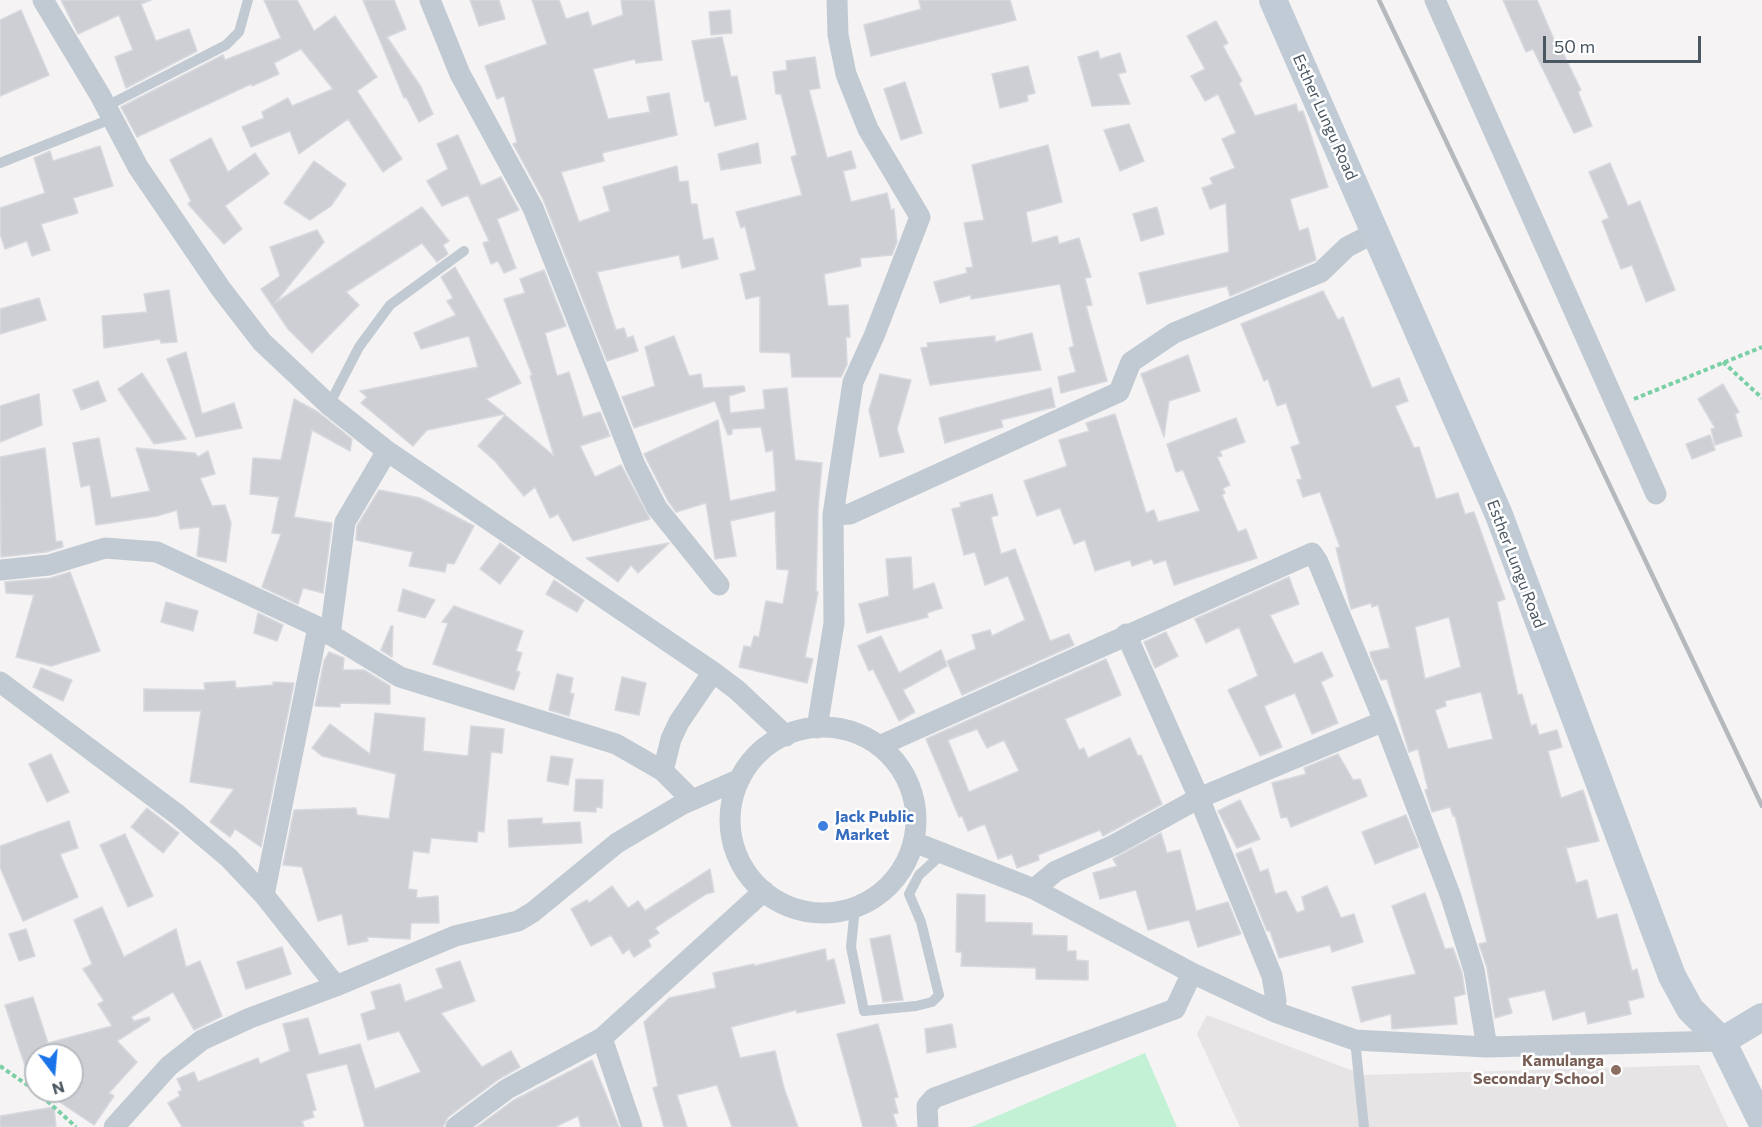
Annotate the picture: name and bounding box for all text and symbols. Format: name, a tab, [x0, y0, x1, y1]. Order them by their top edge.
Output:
scale bar	[1546, 24, 1704, 62]
text: 50 m	[1554, 35, 1595, 57]
street label: Esther Lungu Road	[1289, 51, 1361, 183]
street label: Esther Lungu Road	[1483, 497, 1549, 631]
place label: Jack Public Market	[835, 807, 914, 845]
marker: Jack Public Market	[816, 819, 830, 833]
north arrow	[24, 1043, 84, 1103]
place label: Kamulanga Secondary School	[1473, 1051, 1604, 1089]
marker: Kamulanga Secondary School	[1609, 1063, 1623, 1077]
text: N	[50, 1078, 67, 1100]

